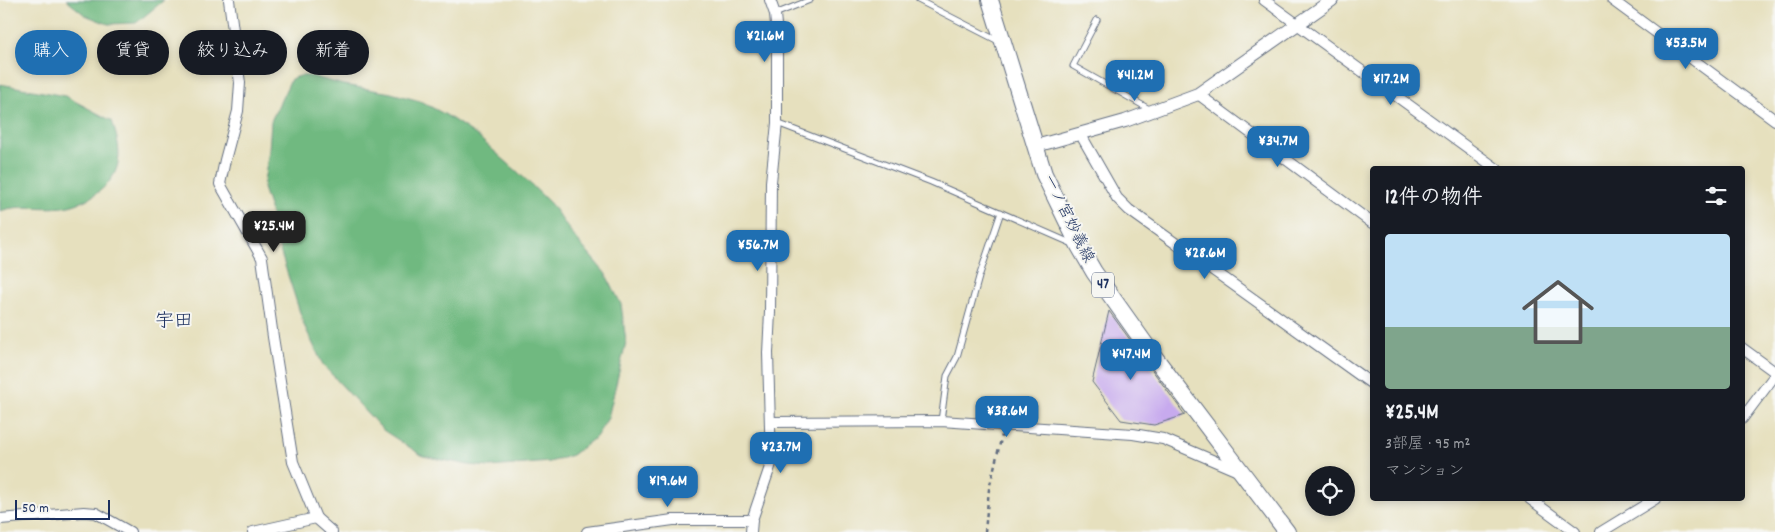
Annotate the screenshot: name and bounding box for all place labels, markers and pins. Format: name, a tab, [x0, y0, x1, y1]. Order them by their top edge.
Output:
pin: ¥21.6M	[724, 20, 806, 63]
pin: ¥53.5M	[1645, 28, 1727, 70]
pin: ¥41.2M	[1094, 59, 1176, 102]
pin: ¥17.2M	[1350, 64, 1432, 106]
pin: ¥34.7M	[1237, 126, 1319, 168]
pin: ¥25.4M	[233, 210, 315, 253]
pin: ¥56.7M	[717, 230, 799, 272]
pin: ¥28.6M	[1164, 238, 1246, 280]
pin: ¥47.4M	[1090, 338, 1172, 381]
pin: ¥38.6M	[966, 396, 1048, 438]
pin: ¥23.7M	[740, 432, 822, 474]
pin: ¥19.6M	[627, 466, 709, 508]

